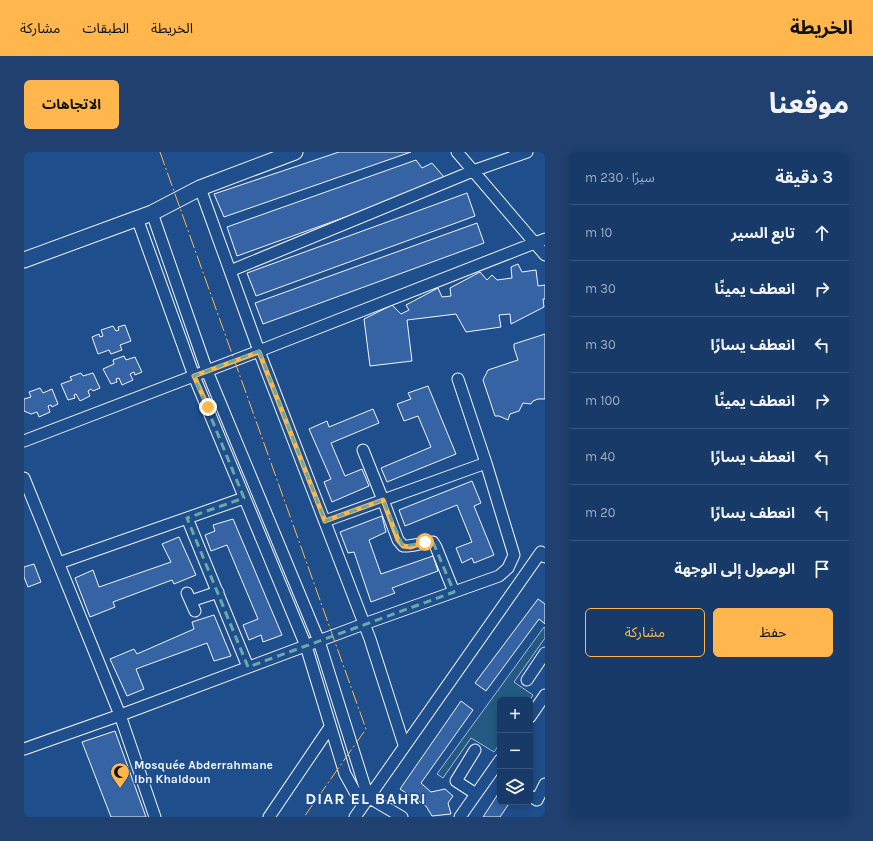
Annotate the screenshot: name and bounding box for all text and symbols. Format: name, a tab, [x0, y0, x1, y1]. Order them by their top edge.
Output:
text: الخريطة	[790, 17, 853, 39]
text: مشاركة	[20, 20, 60, 37]
text: الطبقات	[82, 20, 129, 37]
text: الخريطة	[151, 20, 193, 37]
button: الاتجاهات	[24, 80, 119, 129]
text: موقعنا	[769, 87, 849, 120]
text: 3 دقيقة	[775, 167, 833, 187]
text: سيرًا · 230 m	[585, 170, 655, 185]
icon: ahead	[811, 222, 833, 244]
text: تابع السير	[731, 224, 795, 242]
text: 10 m	[585, 225, 612, 240]
icon: right	[811, 278, 833, 300]
text: انعطف يمينًا	[715, 280, 795, 298]
text: 30 m	[585, 281, 616, 296]
icon: left	[811, 334, 833, 356]
text: انعطف يسارًا	[711, 336, 795, 354]
text: 30 m	[585, 337, 616, 352]
icon: right	[811, 390, 833, 412]
text: انعطف يمينًا	[715, 392, 795, 410]
text: 100 m	[585, 393, 620, 408]
route end	[199, 398, 217, 416]
icon: left	[811, 446, 833, 468]
text: انعطف يسارًا	[711, 448, 795, 466]
text: 40 m	[585, 449, 615, 464]
icon: left	[811, 502, 833, 524]
text: انعطف يسارًا	[711, 504, 795, 522]
text: 20 m	[585, 505, 616, 520]
route start	[416, 533, 434, 551]
icon: arrive	[811, 558, 833, 580]
text: الوصول إلى الوجهة	[674, 560, 795, 578]
button: مشاركة	[585, 608, 705, 657]
button: حفظ	[713, 608, 833, 657]
map controls	[497, 697, 533, 805]
button: +	[497, 697, 533, 733]
button: −	[497, 733, 533, 769]
place label: Mosquée Abderrahmane Ibn Khaldoun	[134, 758, 273, 786]
mosque icon: Mosquée Abderrahmane Ibn Khaldoun	[109, 761, 131, 789]
button: layers	[497, 769, 533, 805]
district label: DIAR EL BAHRI	[305, 789, 427, 808]

